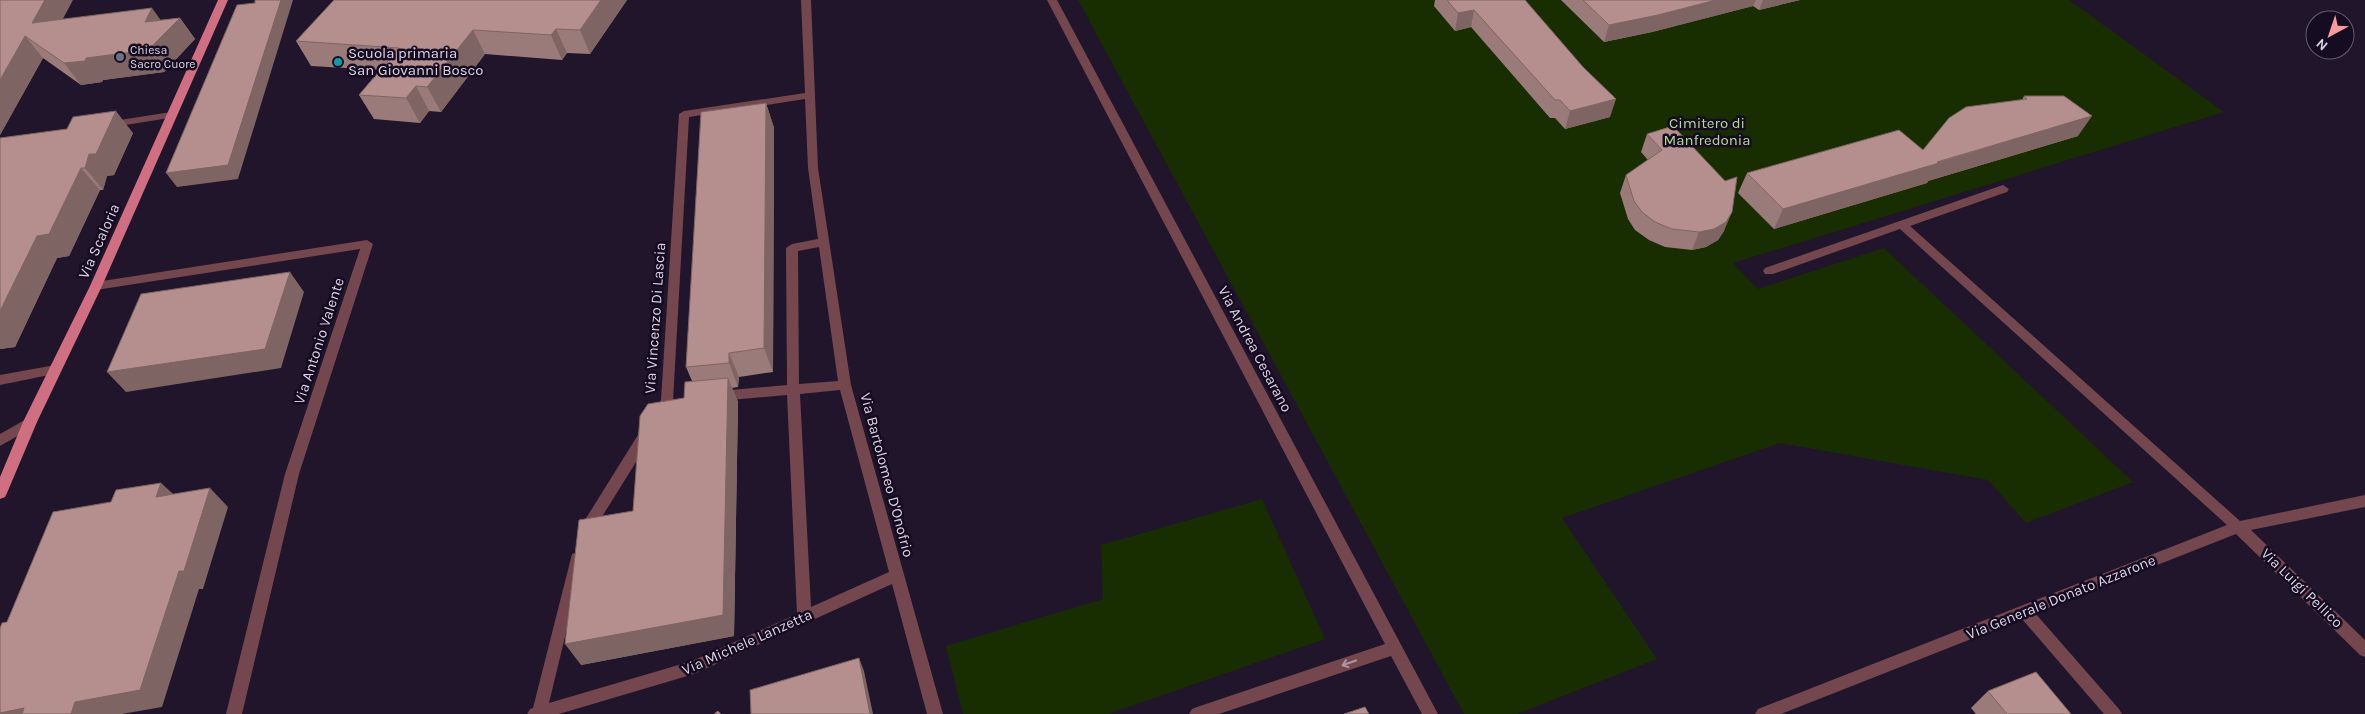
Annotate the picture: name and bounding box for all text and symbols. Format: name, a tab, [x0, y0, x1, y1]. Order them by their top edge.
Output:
north arrow	[2305, 10, 2355, 60]
text: N	[2313, 35, 2331, 54]
place label: Chiesa Sacro Cuore	[130, 43, 195, 71]
place label: Scuola primaria San Giovanni Bosco	[348, 44, 484, 79]
marker: Chiesa Sacro Cuore	[114, 51, 126, 63]
marker: Scuola primaria San Giovanni Bosco	[332, 56, 344, 68]
park label: Cimitero di Manfredonia	[1663, 114, 1751, 149]
street label: Via Scaloria	[74, 201, 124, 281]
street label: Via Vincenzo Di Lascia	[641, 242, 669, 394]
street label: Via Antonio Valente	[290, 275, 348, 407]
street label: Via Andrea Cesarano	[1214, 283, 1296, 415]
street label: Via Bartolomeo D'Onofrio	[856, 391, 918, 559]
street label: Via Luigi Pellico	[2257, 544, 2347, 632]
street label: Via Generale Donato Azzarone	[1964, 551, 2158, 643]
street label: Via Michele Lanzetta	[679, 605, 815, 679]
one-way arrow	[1341, 659, 1357, 668]

